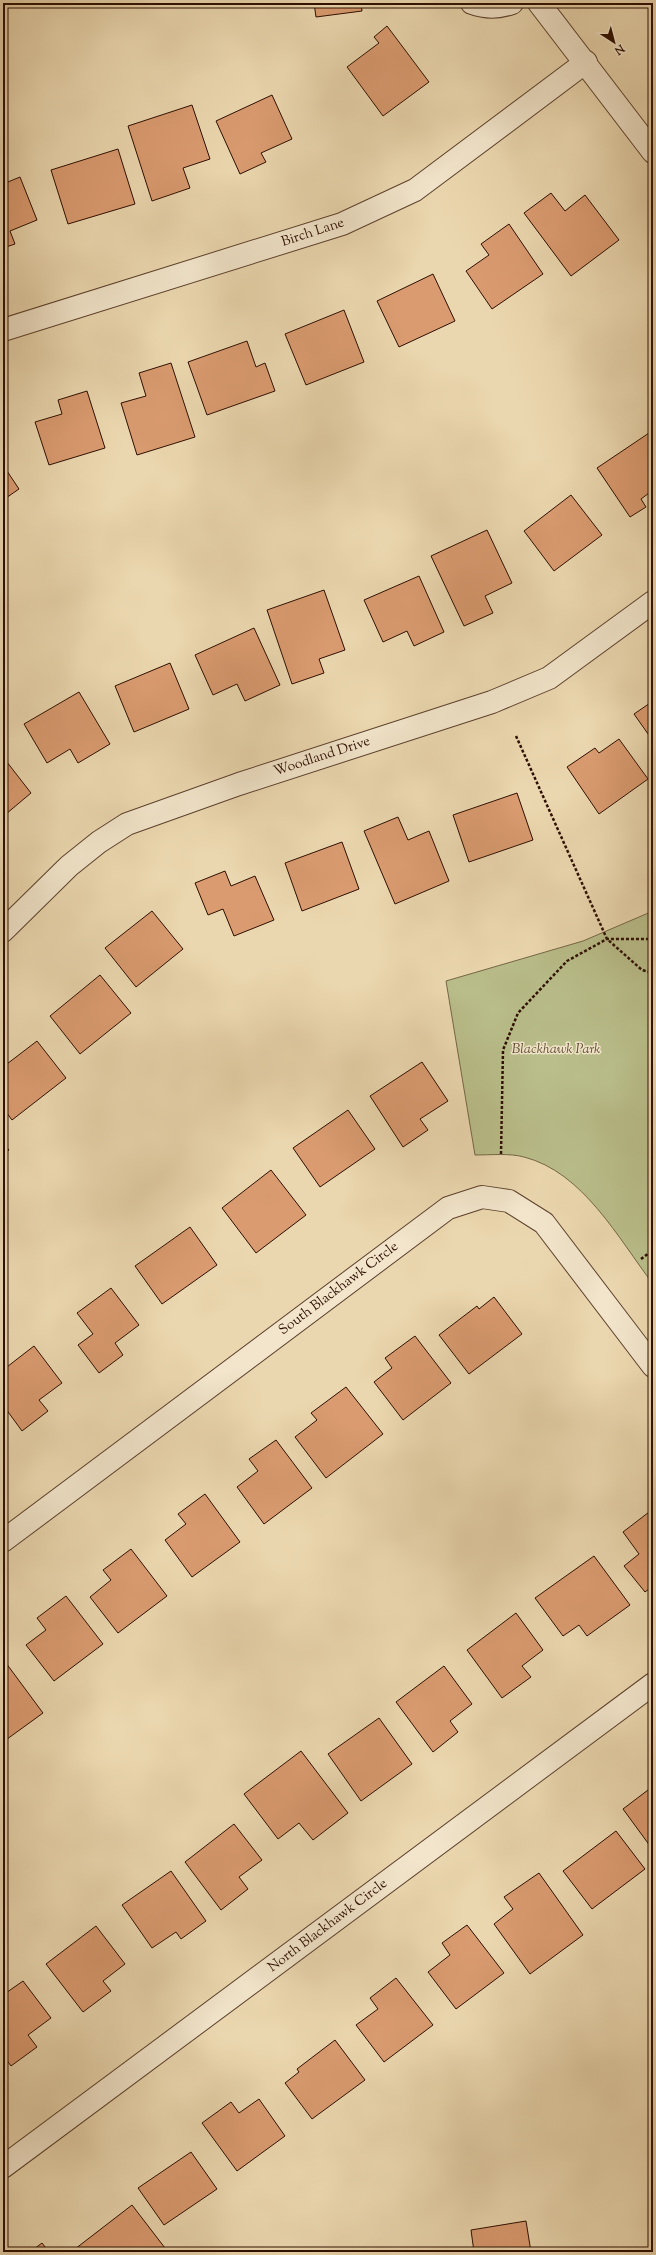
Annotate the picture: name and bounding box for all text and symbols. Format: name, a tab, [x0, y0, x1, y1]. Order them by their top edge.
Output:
north arrow	[594, 22, 634, 62]
text: N	[611, 40, 628, 58]
street label: Birch Lane	[279, 213, 347, 253]
street label: Woodland Drive	[271, 732, 373, 782]
park label: Blackhawk Park	[512, 1040, 601, 1060]
street label: South Blackhawk Circle	[275, 1237, 403, 1341]
street label: North Blackhawk Circle	[264, 1874, 392, 1978]

